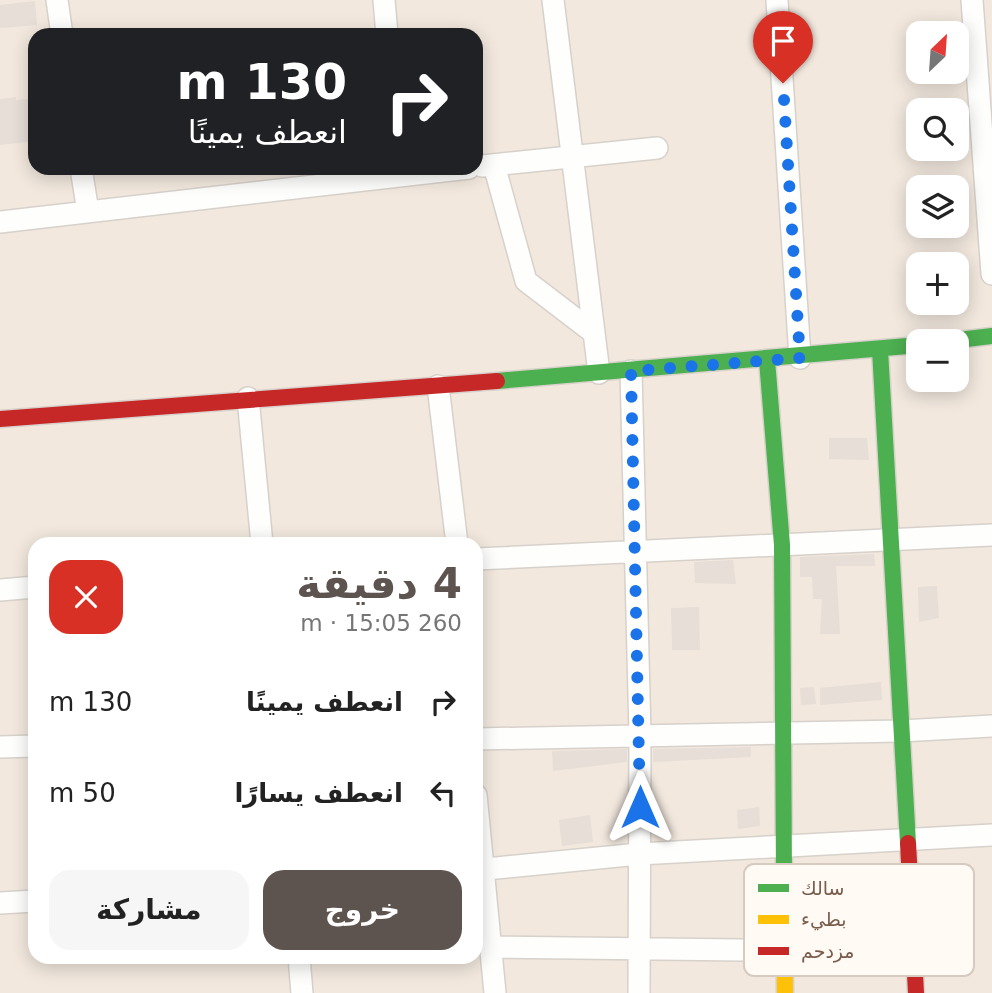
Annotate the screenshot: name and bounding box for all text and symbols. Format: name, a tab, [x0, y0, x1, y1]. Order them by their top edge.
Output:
pin	[753, 11, 813, 83]
north arrow	[906, 21, 970, 84]
map controls	[906, 21, 969, 392]
icon: arrive	[764, 22, 802, 60]
text: 130 m	[177, 54, 347, 111]
icon: right	[371, 56, 462, 147]
button: search	[906, 98, 969, 161]
text: انعطف يمينًا	[188, 113, 347, 151]
button: layers	[906, 175, 969, 238]
button: +	[906, 252, 969, 315]
button: −	[906, 329, 969, 392]
text: 4 دقيقة	[296, 559, 462, 608]
button: close	[49, 560, 123, 634]
text: 260 m · 15:05	[300, 610, 462, 636]
icon: right	[424, 683, 462, 721]
text: 130 m	[49, 687, 132, 717]
text: انعطف يمينًا	[246, 687, 403, 717]
position arrow	[603, 770, 677, 844]
icon: left	[424, 774, 462, 812]
text: 50 m	[49, 778, 116, 808]
text: انعطف يسارًا	[234, 778, 403, 808]
legend	[744, 864, 974, 976]
button: مشاركة	[49, 870, 249, 950]
button: خروج	[263, 870, 462, 950]
text: سالك	[801, 877, 845, 899]
text: بطيء	[801, 908, 847, 931]
text: مزدحم	[801, 940, 855, 963]

